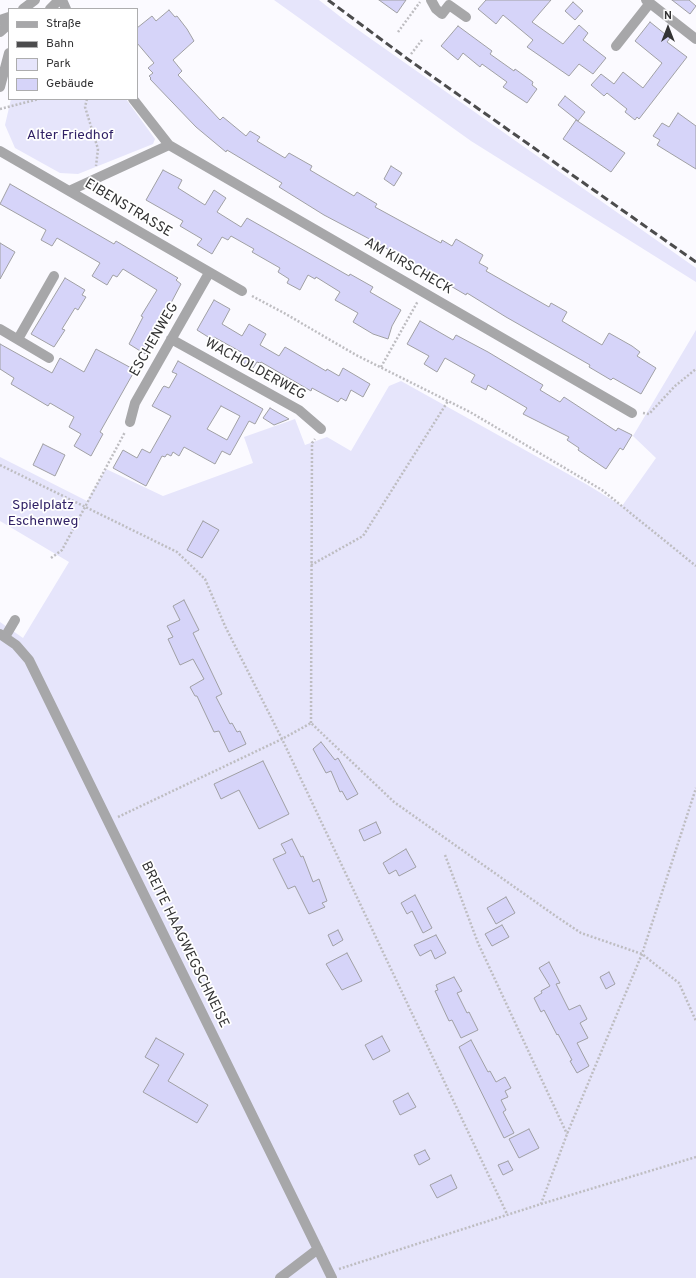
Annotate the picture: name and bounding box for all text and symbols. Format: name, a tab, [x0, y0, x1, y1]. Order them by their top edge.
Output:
legend	[8, 8, 138, 100]
north arrow	[648, 8, 688, 48]
text: N	[664, 9, 672, 23]
text: Straße	[46, 16, 81, 32]
text: Bahn	[46, 36, 74, 52]
text: Park	[46, 56, 71, 72]
text: Gebäude	[46, 76, 94, 92]
park label: Alter Friedhof	[27, 128, 113, 144]
street label: EIBENSTRASSE	[81, 176, 175, 242]
street label: AM KIRSCHECK	[361, 235, 455, 299]
street label: ESCHENWEG	[127, 300, 183, 380]
street label: WACHOLDERWEG	[202, 335, 308, 405]
park label: Spielplatz Eschenweg	[8, 498, 78, 530]
street label: BREITE HAAGWEGSCHNEISE	[136, 859, 232, 1031]

